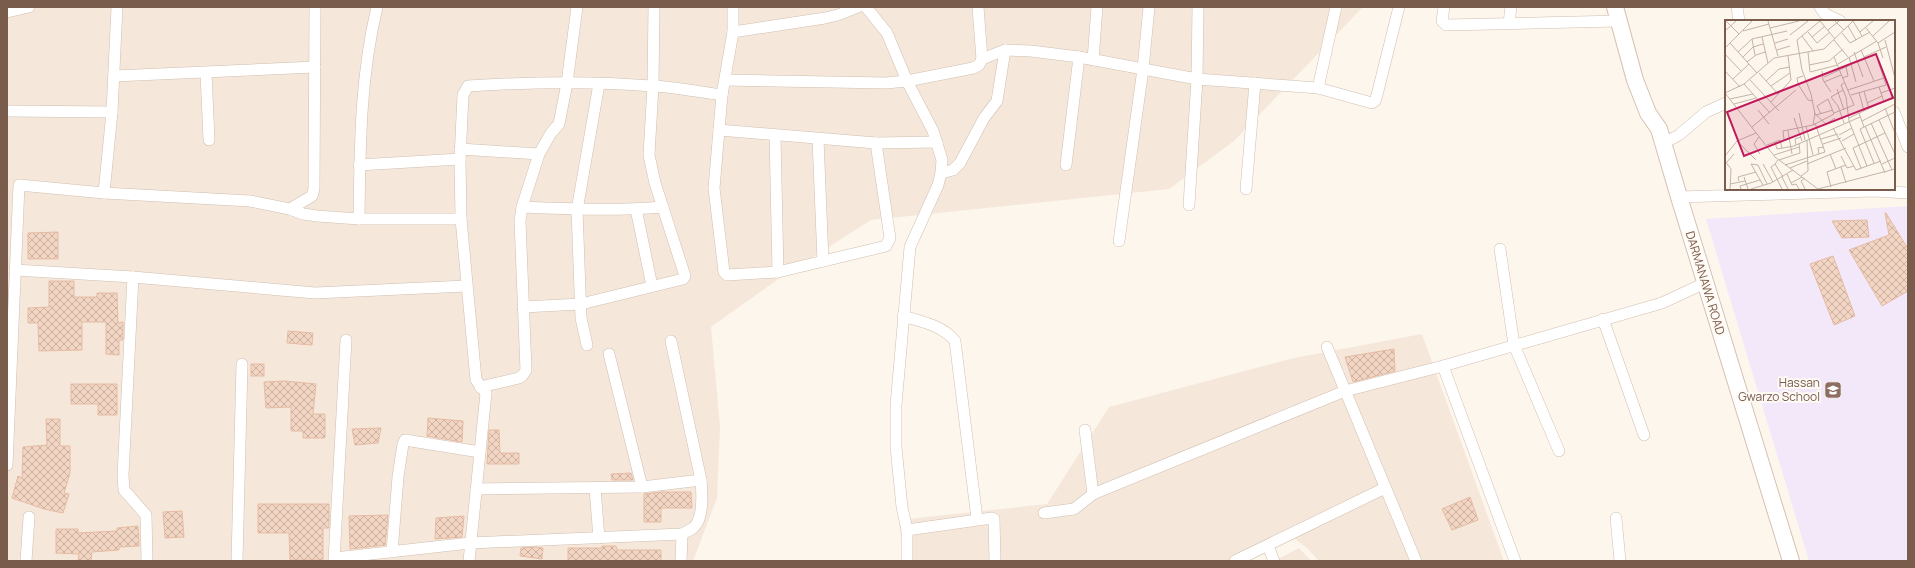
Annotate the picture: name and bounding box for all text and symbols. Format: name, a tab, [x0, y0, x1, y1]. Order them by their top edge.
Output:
inset map	[1725, 20, 1895, 190]
street label: DARMANAWA ROAD	[1682, 229, 1729, 337]
place label: Hassan Gwarzo School	[1738, 374, 1820, 405]
school or university icon: Hassan Gwarzo School	[1823, 380, 1843, 400]

